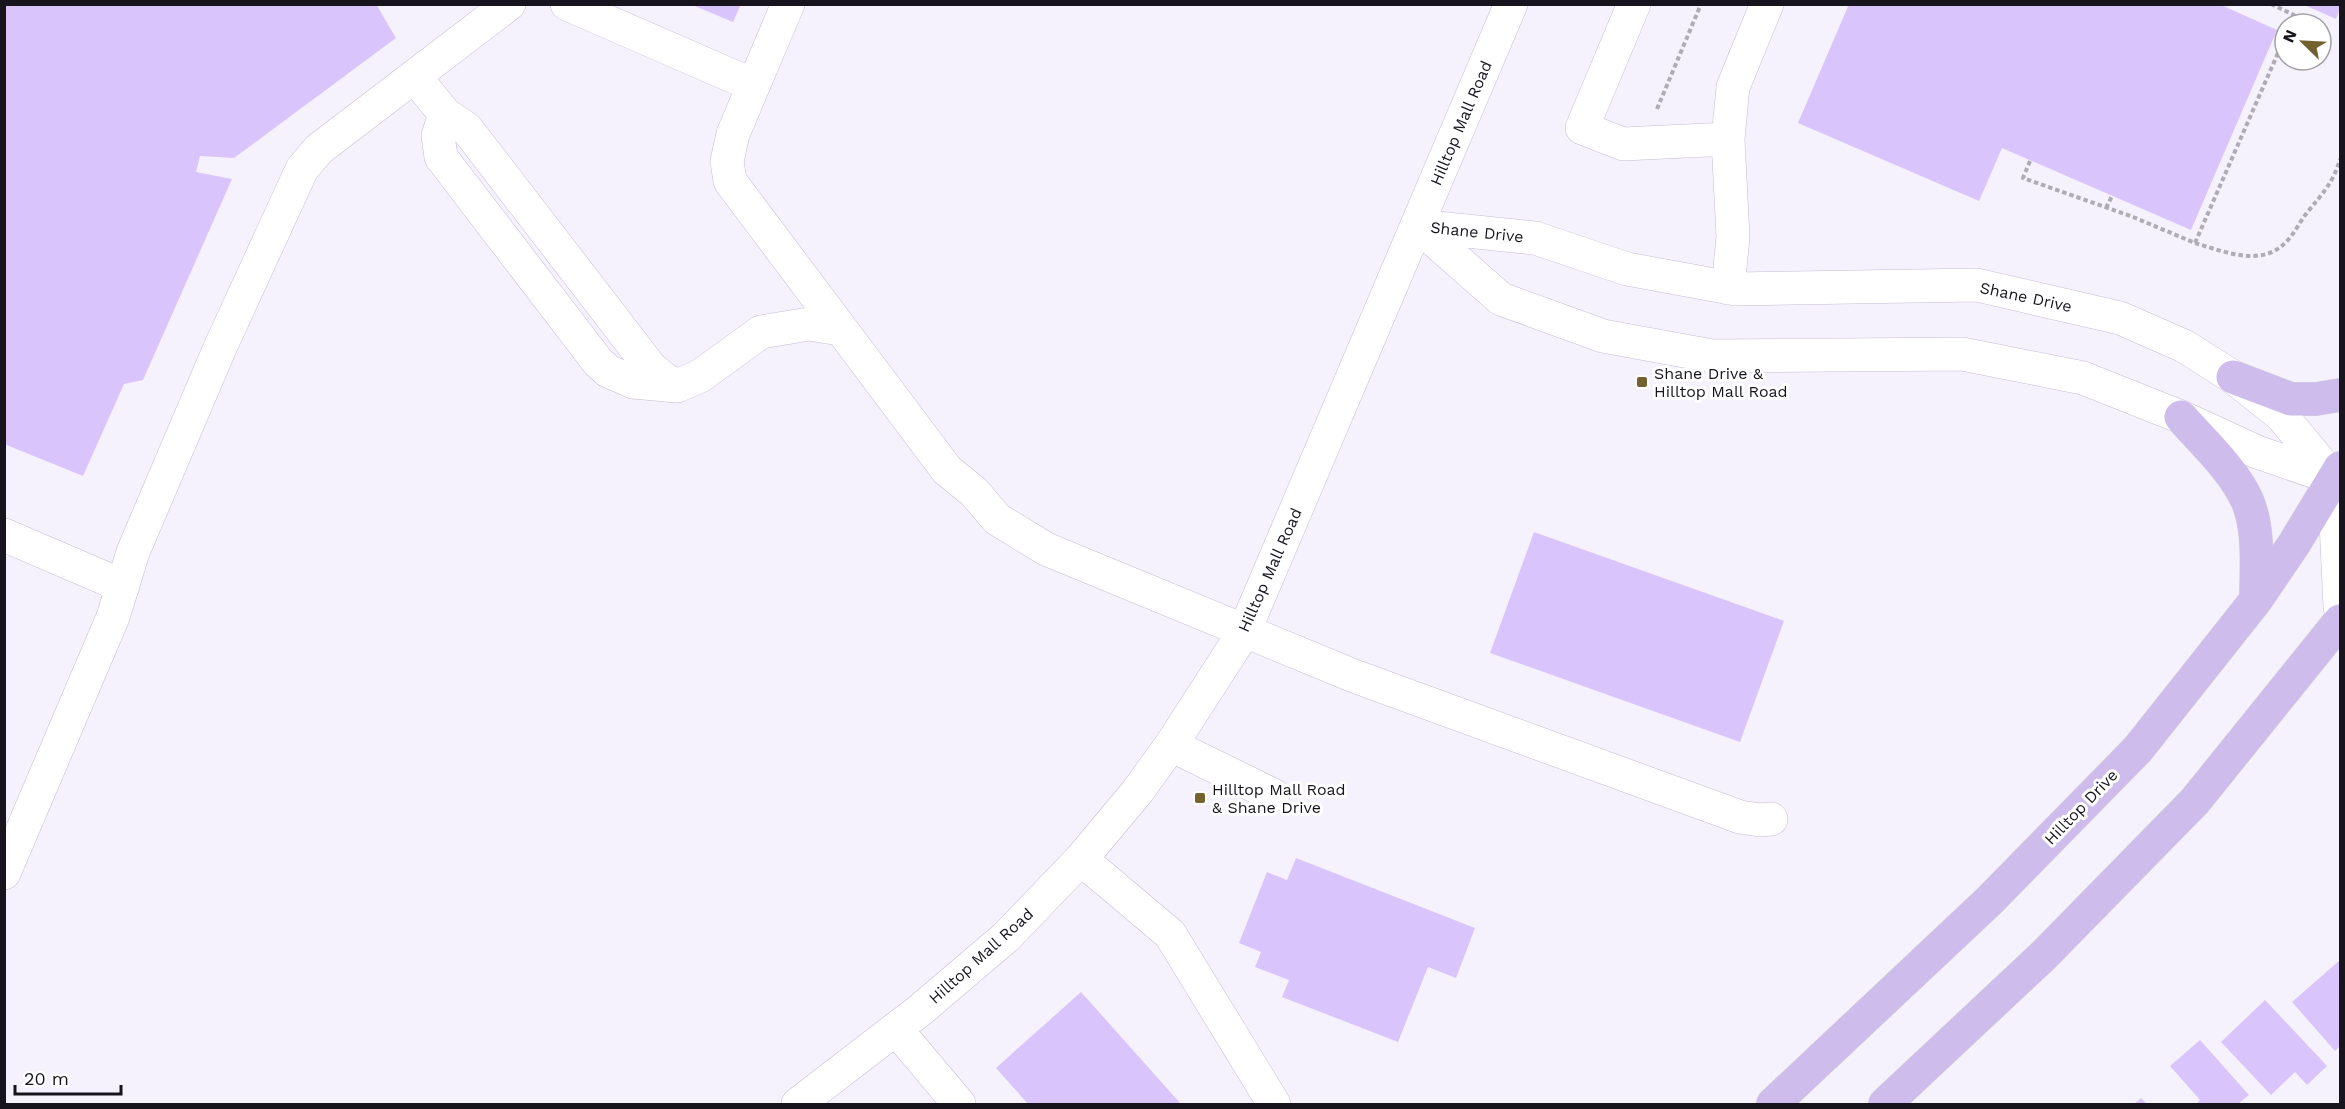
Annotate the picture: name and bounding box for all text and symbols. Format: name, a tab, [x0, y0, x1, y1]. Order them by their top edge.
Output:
north arrow	[2273, 12, 2333, 72]
text: N	[2279, 27, 2301, 45]
street label: Hilltop Mall Road	[1426, 58, 1496, 188]
street label: Shane Drive	[1429, 218, 1525, 246]
street label: Shane Drive	[1978, 278, 2074, 316]
place label: Shane Drive & Hilltop Mall Road	[1654, 364, 1788, 401]
marker: Shane Drive & Hilltop Mall Road	[1635, 375, 1649, 389]
street label: Hilltop Mall Road	[1234, 505, 1306, 635]
street label: Hilltop Drive	[2040, 765, 2122, 849]
place label: Hilltop Mall Road & Shane Drive	[1212, 780, 1346, 817]
marker: Hilltop Mall Road & Shane Drive	[1193, 791, 1207, 805]
street label: Hilltop Mall Road	[925, 904, 1037, 1008]
scale bar	[15, 1058, 122, 1096]
text: 20 m	[24, 1068, 69, 1089]

